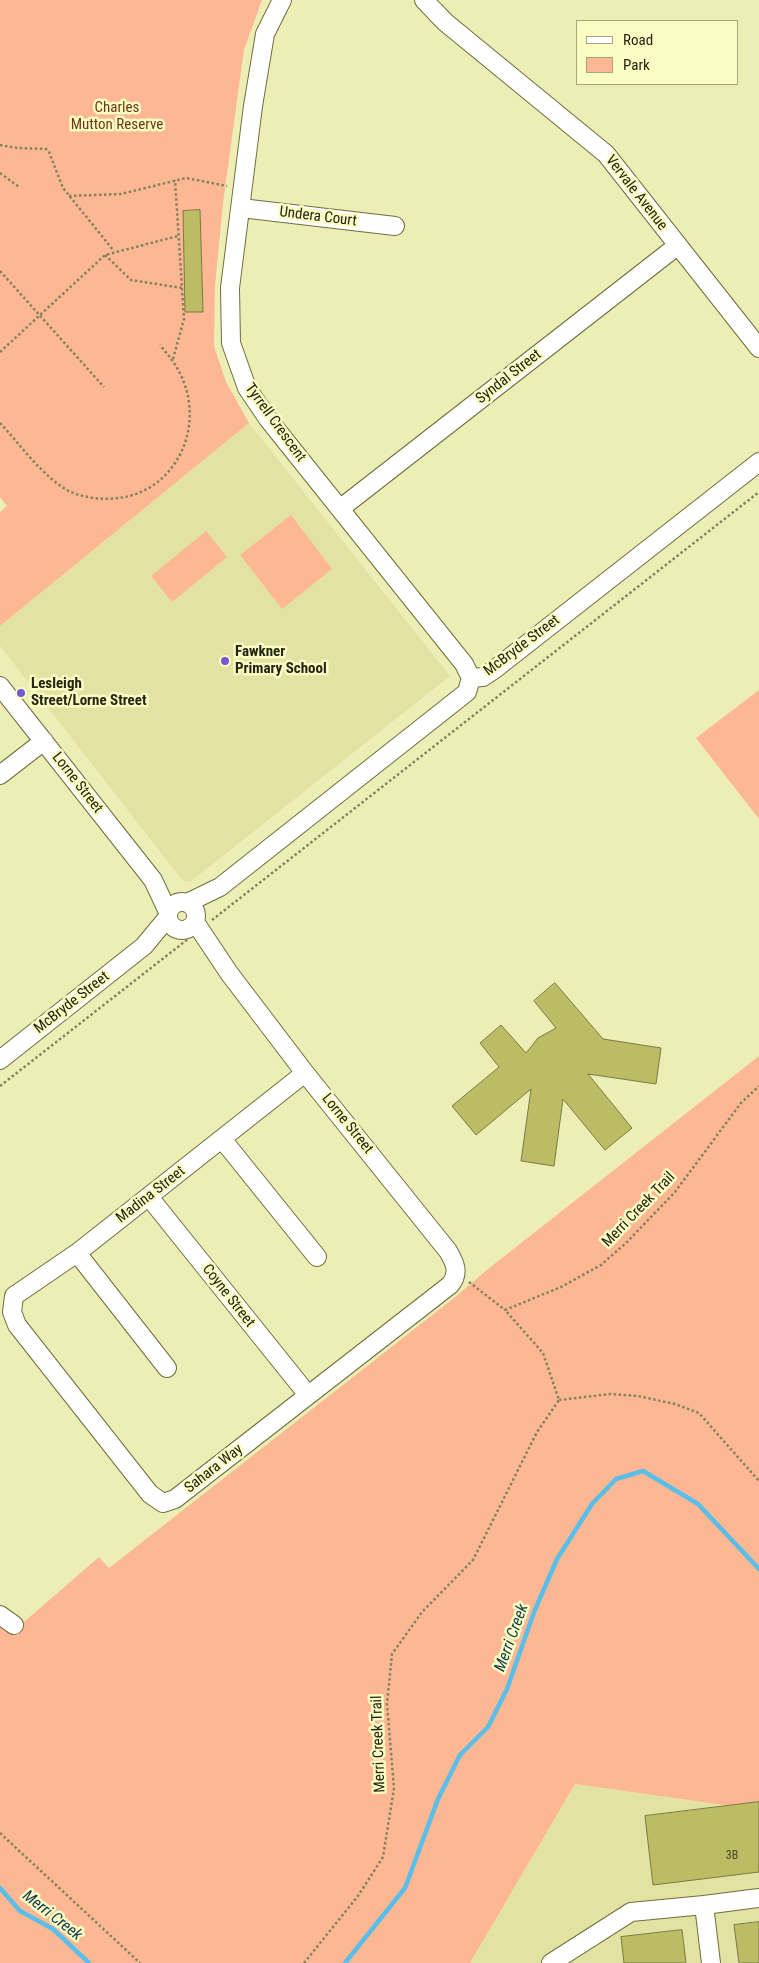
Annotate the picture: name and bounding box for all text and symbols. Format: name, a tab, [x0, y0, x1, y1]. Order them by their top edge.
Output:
legend	[576, 20, 739, 85]
text: Road	[623, 31, 653, 49]
text: Park	[623, 56, 650, 74]
park label: Charles Mutton Reserve	[71, 99, 163, 134]
street label: Vervale Avenue	[601, 152, 671, 234]
street label: Undera Court	[278, 203, 358, 231]
street label: Syndal Street	[473, 346, 545, 408]
street label: Tyrrell Crescent	[241, 380, 309, 466]
street label: McBryde Street	[480, 612, 564, 680]
place label: Fawkner Primary School	[235, 643, 327, 678]
marker: Fawkner Primary School	[219, 655, 231, 667]
place label: Lesleigh Street/Lorne Street	[31, 675, 147, 710]
marker: Lesleigh Street/Lorne Street	[15, 687, 27, 699]
street label: Lorne Street	[48, 749, 106, 817]
street label: McBryde Street	[31, 968, 113, 1038]
street label: Lorne Street	[317, 1090, 377, 1158]
street label: Madina Street	[113, 1163, 189, 1227]
street label: Merri Creek Trail	[599, 1169, 679, 1251]
street label: Coyne Street	[198, 1261, 258, 1331]
street label: Sahara Way	[181, 1441, 247, 1497]
water label: Merri Creek	[491, 1602, 533, 1674]
street label: Merri Creek Trail	[368, 1695, 390, 1793]
house number: 3B	[726, 1849, 738, 1863]
water label: Merri Creek	[18, 1887, 86, 1945]

